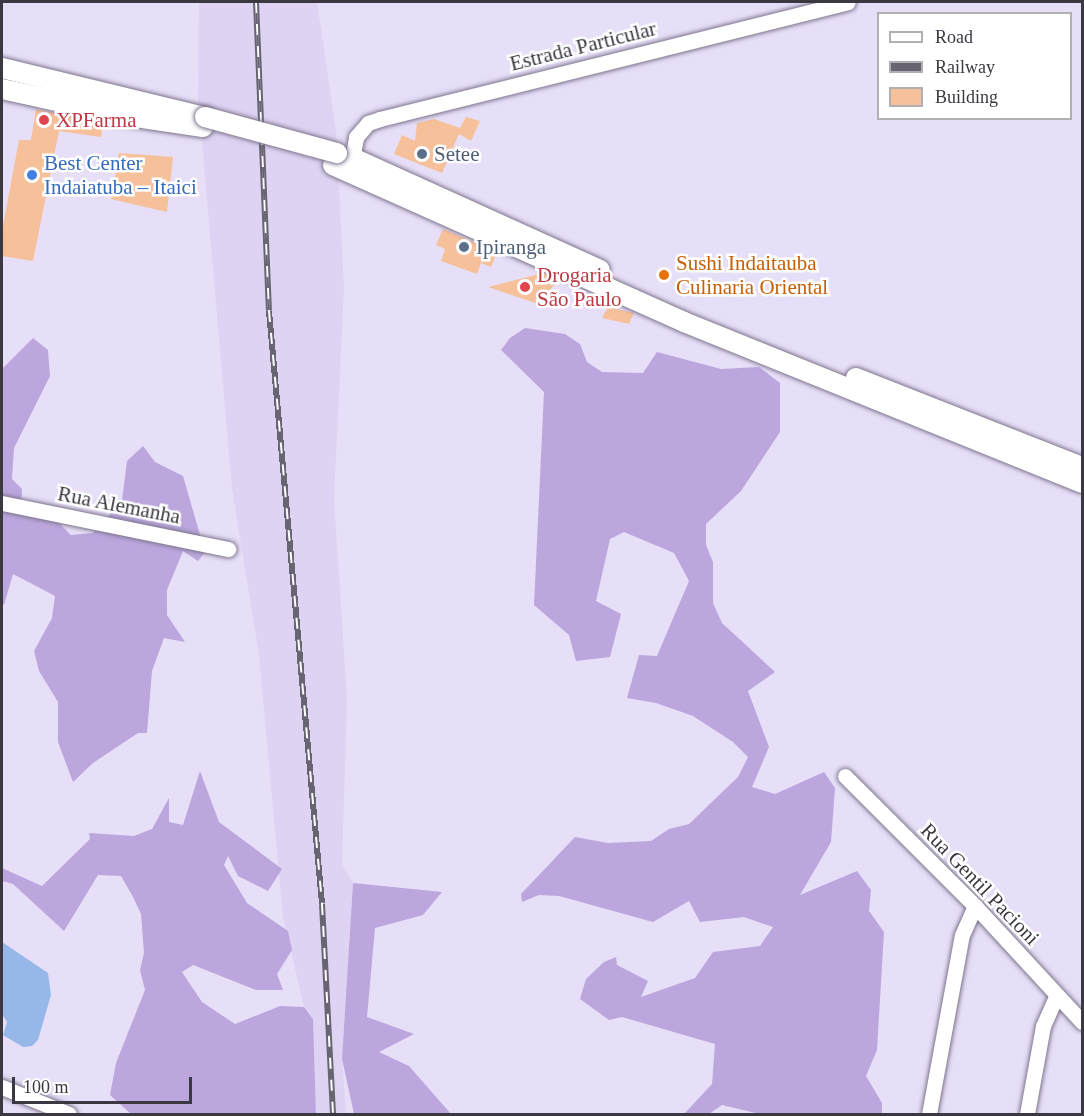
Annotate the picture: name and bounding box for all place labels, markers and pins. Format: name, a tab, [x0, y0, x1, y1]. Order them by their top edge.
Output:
place label: XPFarma	[56, 107, 136, 133]
marker: XPFarma	[37, 113, 51, 127]
place label: Setee	[434, 141, 479, 167]
marker: Setee	[415, 147, 429, 161]
place label: Best Center Indaiatuba – Itaici	[44, 150, 197, 200]
marker: Best Center Indaiatuba – Itaici	[25, 168, 39, 182]
place label: Ipiranga	[476, 234, 546, 260]
marker: Ipiranga	[457, 240, 471, 254]
place label: Sushi Indaitauba Culinaria Oriental	[676, 250, 828, 300]
place label: Drogaria São Paulo	[537, 262, 622, 312]
marker: Sushi Indaitauba Culinaria Oriental	[657, 268, 671, 282]
marker: Drogaria São Paulo	[518, 280, 532, 294]

